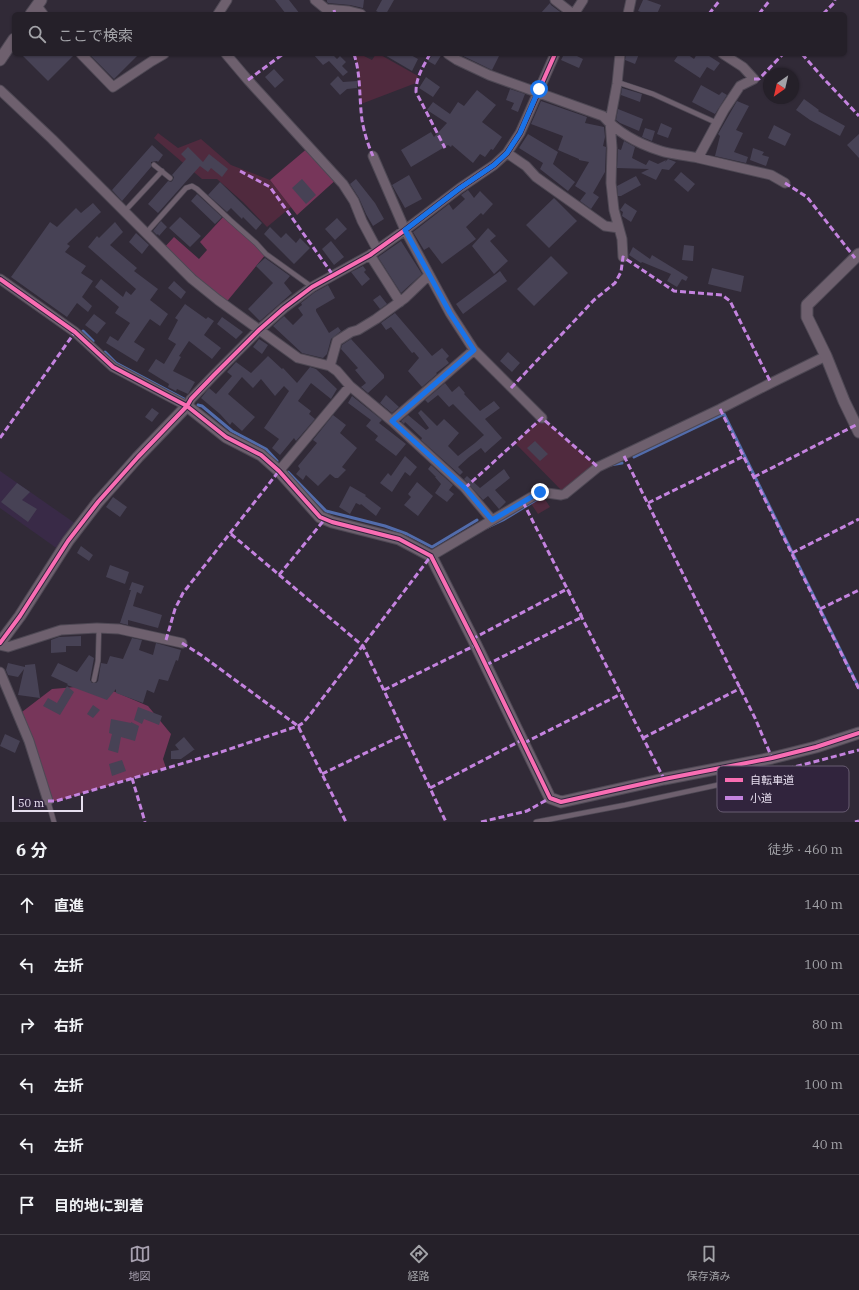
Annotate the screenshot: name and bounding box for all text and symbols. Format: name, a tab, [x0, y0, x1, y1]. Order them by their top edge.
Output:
search box	[12, 12, 847, 56]
icon: search	[26, 23, 48, 45]
text: ここで検索	[58, 26, 133, 45]
north arrow	[763, 68, 799, 104]
route start	[530, 80, 548, 98]
route end	[531, 483, 549, 501]
legend	[717, 766, 849, 812]
text: 自転車道	[750, 773, 794, 787]
text: 小道	[750, 791, 772, 805]
scale bar	[12, 794, 83, 813]
text: 50 m	[18, 796, 44, 810]
text: 6 分	[16, 839, 47, 861]
text: 徒歩 · 460 m	[768, 841, 843, 858]
icon: ahead	[16, 894, 38, 916]
text: 直進	[54, 896, 84, 915]
text: 140 m	[804, 896, 843, 913]
icon: left	[16, 954, 38, 976]
text: 左折	[54, 956, 84, 975]
text: 100 m	[804, 956, 843, 973]
icon: right	[16, 1014, 38, 1036]
text: 右折	[54, 1016, 84, 1035]
text: 80 m	[812, 1016, 843, 1033]
icon: left	[16, 1074, 38, 1096]
text: 左折	[54, 1076, 84, 1095]
text: 100 m	[804, 1076, 843, 1093]
icon: left	[16, 1134, 38, 1156]
text: 左折	[54, 1136, 84, 1155]
text: 40 m	[812, 1136, 843, 1153]
icon: arrive	[16, 1194, 38, 1216]
text: 目的地に到着	[54, 1196, 144, 1215]
tab: 地図	[129, 1243, 151, 1283]
tab: 経路	[408, 1243, 430, 1283]
tab: 保存済み	[687, 1243, 731, 1283]

